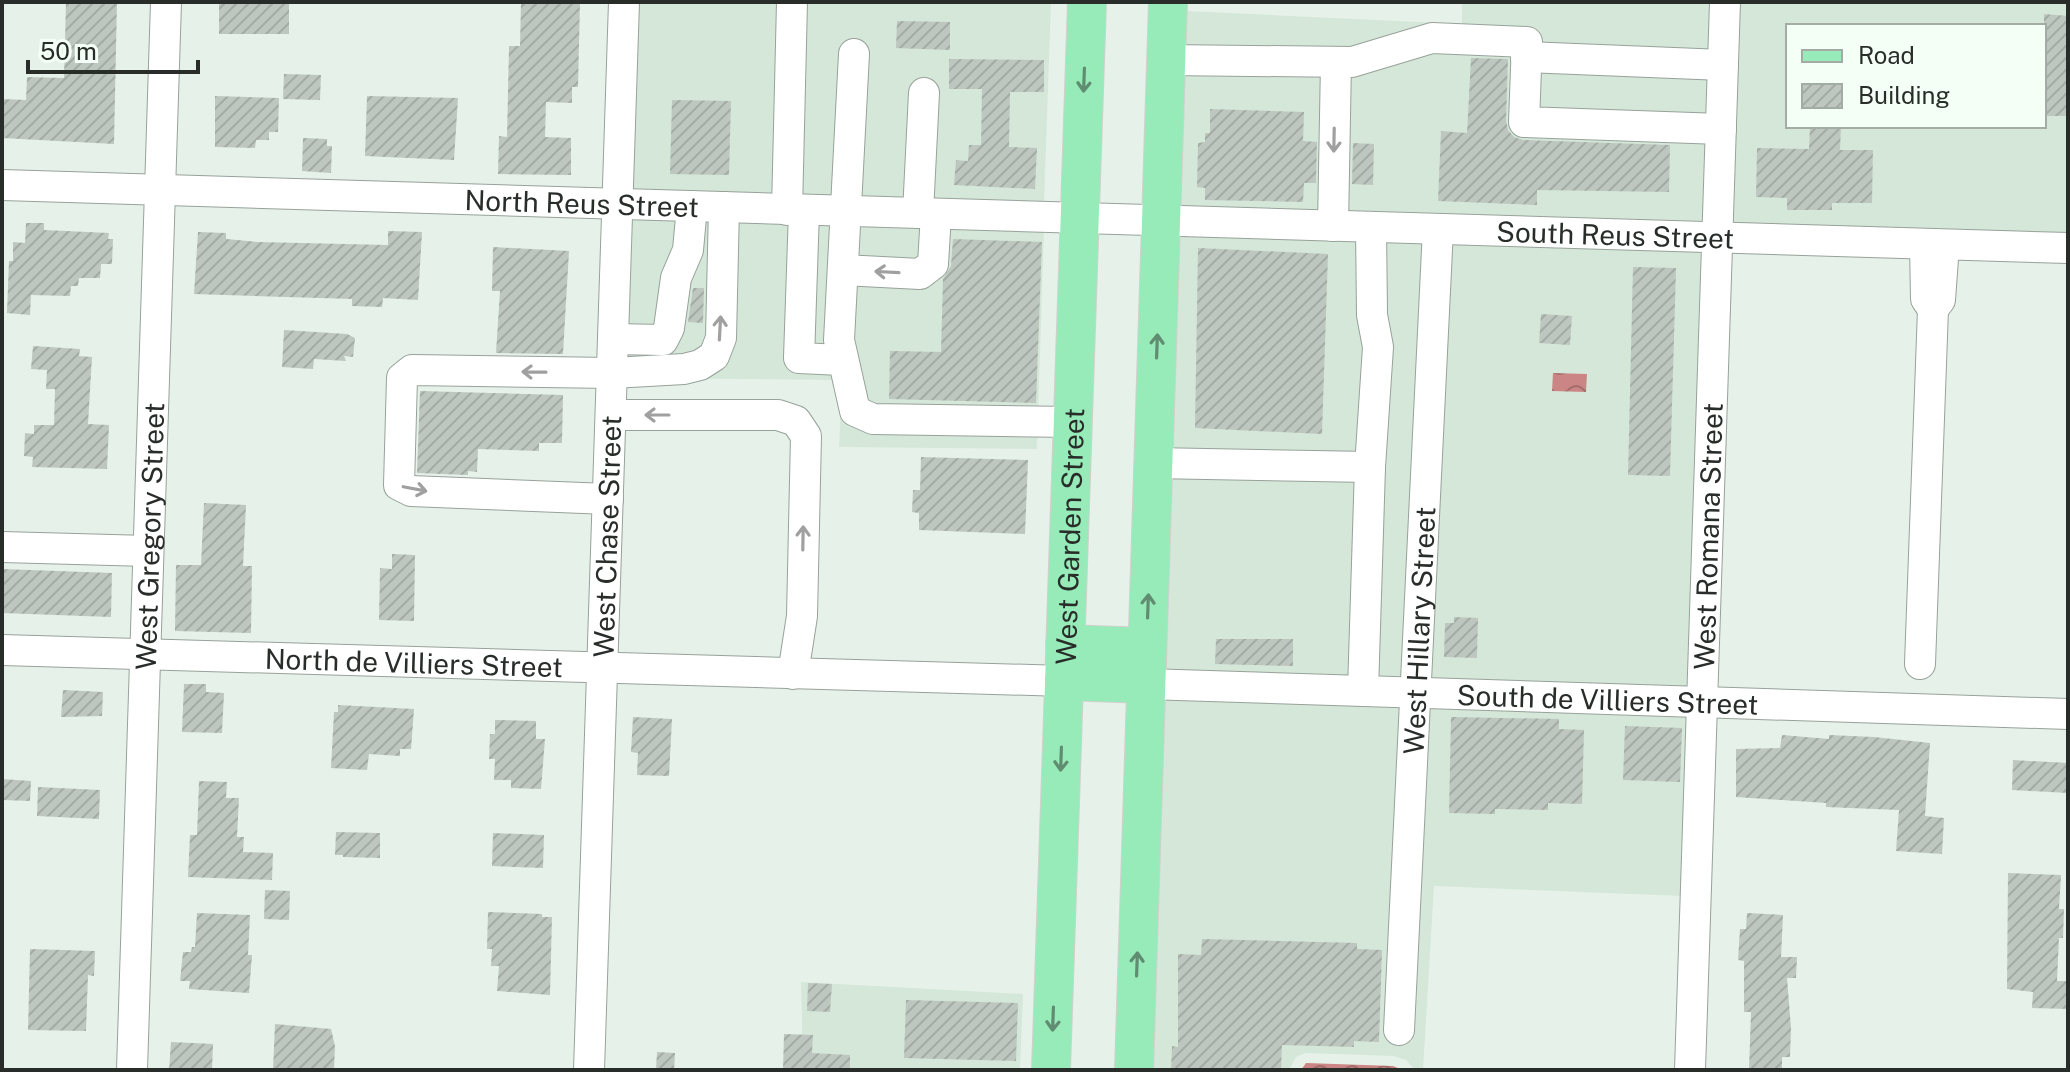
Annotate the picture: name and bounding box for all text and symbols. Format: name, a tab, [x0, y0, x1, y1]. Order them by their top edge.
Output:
scale bar	[28, 24, 198, 74]
legend	[1786, 24, 2046, 128]
text: 50 m	[40, 37, 97, 65]
text: Road	[1858, 41, 1915, 69]
one-way arrow	[1077, 66, 1092, 93]
text: Building	[1858, 81, 1950, 109]
one-way arrow	[1327, 126, 1342, 153]
street label: North Reus Street	[464, 183, 699, 223]
street label: South Reus Street	[1496, 214, 1735, 254]
one-way arrow	[874, 265, 901, 280]
one-way arrow	[713, 315, 728, 342]
one-way arrow	[1149, 333, 1164, 360]
one-way arrow	[521, 365, 548, 380]
street label: West Gregory Street	[128, 402, 170, 671]
street label: West Romana Street	[1687, 402, 1728, 670]
one-way arrow	[644, 407, 671, 423]
street label: West Garden Street	[1048, 407, 1090, 665]
street label: West Chase Street	[586, 415, 627, 658]
one-way arrow	[402, 483, 428, 498]
street label: West Hillary Street	[1396, 506, 1441, 755]
one-way arrow	[796, 525, 811, 552]
one-way arrow	[1141, 593, 1156, 620]
street label: North de Villiers Street	[264, 641, 563, 683]
street label: South de Villiers Street	[1456, 678, 1759, 720]
one-way arrow	[1054, 745, 1069, 772]
one-way arrow	[1129, 951, 1145, 978]
one-way arrow	[1045, 1005, 1060, 1032]

